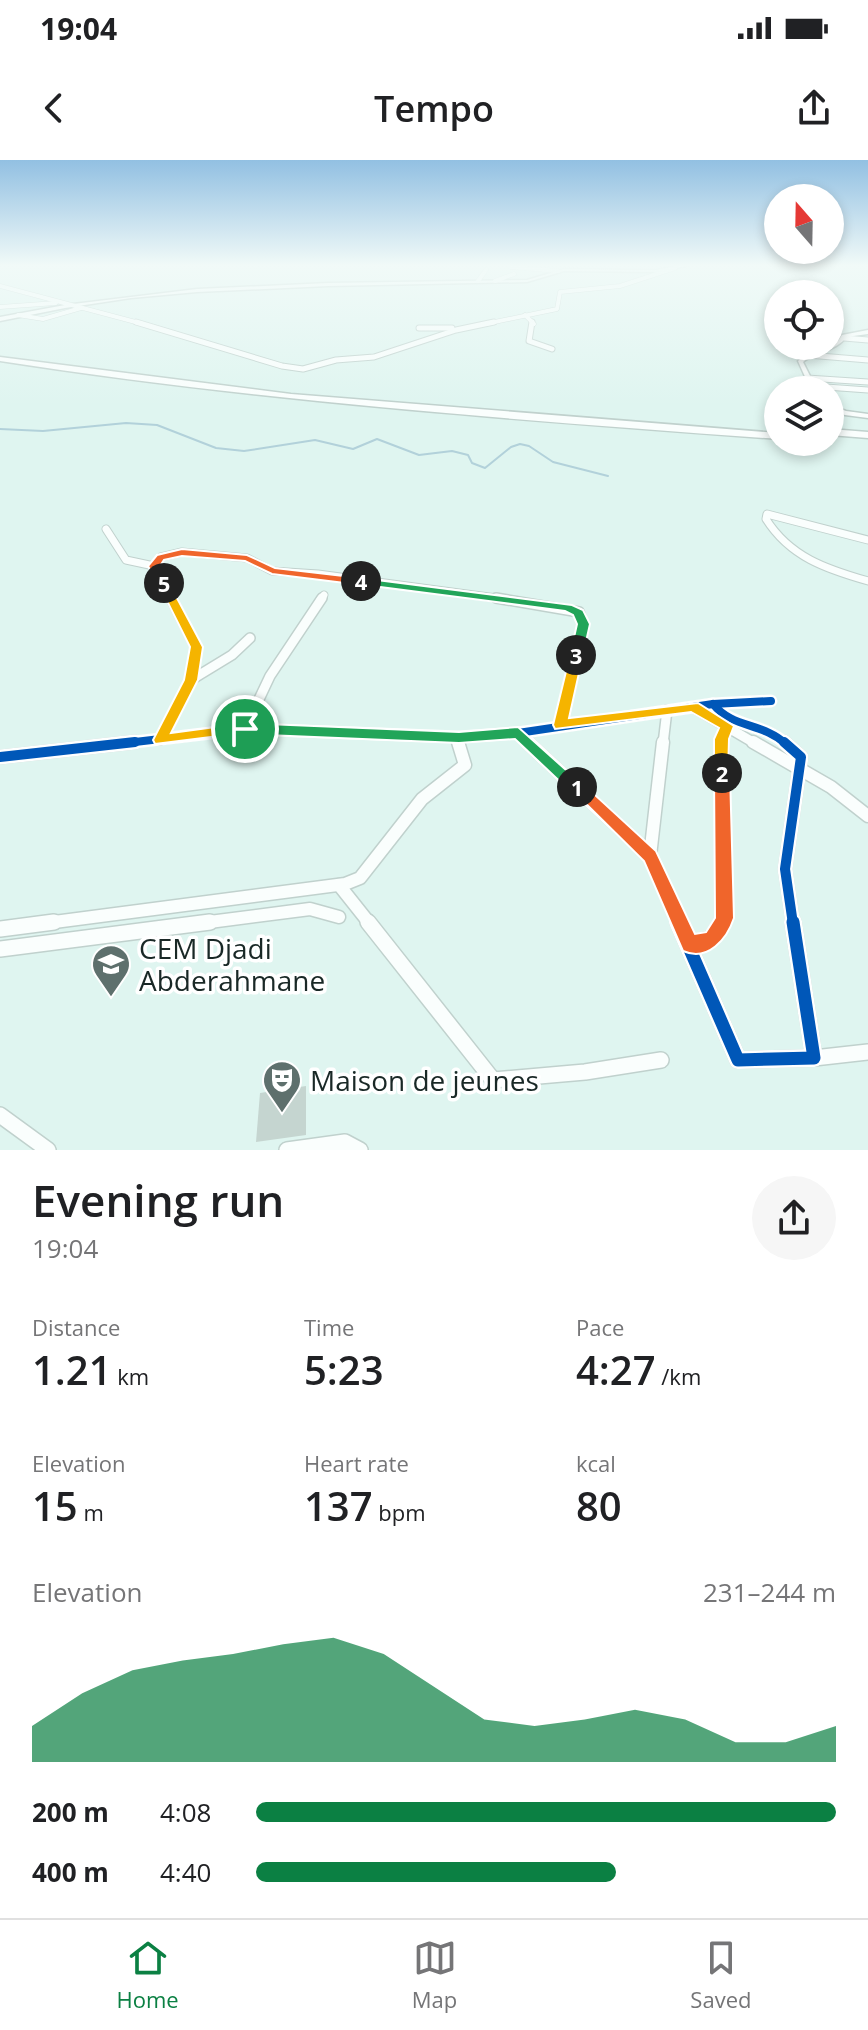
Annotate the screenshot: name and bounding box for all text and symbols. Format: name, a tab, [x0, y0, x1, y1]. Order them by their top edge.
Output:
text: 19:04	[40, 8, 117, 49]
text: Tempo	[374, 84, 494, 133]
icon: back	[32, 86, 76, 130]
icon: share	[792, 86, 836, 130]
north arrow	[764, 184, 844, 264]
map controls	[764, 184, 844, 456]
button: locate	[764, 280, 844, 360]
button: layers	[764, 376, 844, 456]
pin: 4	[341, 561, 381, 601]
pin: 5	[144, 563, 184, 603]
text: 4	[355, 566, 367, 596]
text: 5	[158, 568, 170, 598]
pin: 3	[556, 635, 596, 675]
text: 3	[570, 640, 582, 670]
pin	[211, 695, 279, 763]
icon: arrive	[223, 707, 267, 751]
pin: 2	[702, 753, 742, 793]
text: 2	[716, 758, 728, 788]
pin: 1	[557, 767, 597, 807]
text: 1	[571, 772, 583, 802]
place label: CEM Djadi Abderahmane	[139, 929, 325, 999]
school or university icon: CEM Djadi Abderahmane	[90, 943, 132, 998]
theatre icon: Maison de jeunes	[261, 1059, 303, 1114]
place label: Maison de jeunes	[310, 1061, 539, 1099]
text: Evening run	[32, 1170, 284, 1230]
button: share	[752, 1176, 836, 1260]
text: 19:04	[32, 1230, 98, 1266]
text: Distance	[32, 1312, 120, 1342]
text: Time	[304, 1312, 354, 1342]
text: Pace	[576, 1312, 624, 1342]
text: 1.21	[32, 1342, 112, 1397]
text: 5:23	[304, 1342, 384, 1397]
text: 4:27	[576, 1342, 656, 1397]
text: km	[112, 1361, 149, 1391]
text: /km	[656, 1361, 701, 1391]
text: Elevation	[32, 1448, 125, 1478]
text: Heart rate	[304, 1448, 409, 1478]
text: kcal	[576, 1448, 616, 1478]
text: 15	[32, 1478, 78, 1533]
text: 137	[304, 1478, 373, 1533]
text: 80	[576, 1478, 622, 1533]
text: m	[78, 1497, 104, 1527]
text: bpm	[373, 1497, 426, 1527]
text: Elevation	[32, 1574, 142, 1610]
text: 231–244 m	[703, 1574, 836, 1610]
text: 200 m	[32, 1794, 109, 1830]
text: 4:08	[160, 1794, 211, 1830]
text: 400 m	[32, 1854, 109, 1890]
text: 4:40	[160, 1854, 211, 1890]
tab: Home	[117, 1936, 179, 2014]
tab: Map	[412, 1936, 457, 2014]
tab: Saved	[690, 1936, 751, 2014]

